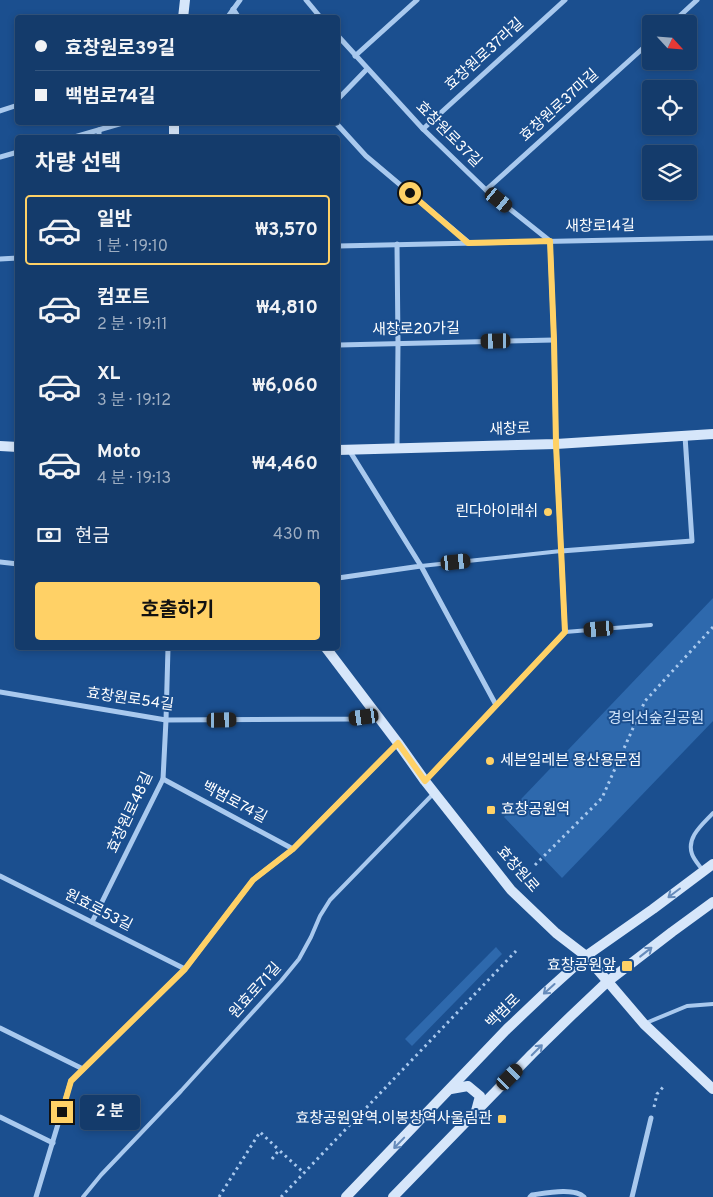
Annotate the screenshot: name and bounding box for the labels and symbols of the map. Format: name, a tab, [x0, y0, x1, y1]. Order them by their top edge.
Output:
street label: 효창원로37라길	[442, 15, 528, 95]
north arrow	[642, 15, 698, 70]
street label: 효창원로37마길	[517, 66, 603, 146]
street label: 효창원로37길	[411, 98, 485, 172]
route start	[399, 182, 421, 204]
car	[482, 185, 515, 215]
street label: 새창로14길	[565, 217, 635, 237]
street label: 새창로20가길	[372, 320, 460, 340]
car	[480, 333, 511, 349]
street label: 새창로	[489, 420, 531, 440]
place label: 린다아이래쉬	[455, 503, 538, 522]
marker: 린다아이래쉬	[542, 506, 554, 518]
car	[440, 553, 471, 571]
car	[583, 620, 614, 638]
street label: 효창원로54길	[85, 684, 175, 716]
car	[348, 707, 379, 727]
park label: 경의선숲길공원	[608, 710, 704, 729]
car	[206, 712, 237, 728]
place label: 세븐일레븐 용산용문점	[500, 752, 642, 771]
marker: 세븐일레븐 용산용문점	[484, 755, 496, 767]
street label: 효창원로48길	[104, 769, 158, 857]
street label: 백범로74길	[198, 778, 270, 828]
place label: 효창공원역	[501, 801, 570, 820]
marker: 효창공원역	[485, 804, 497, 816]
street label: 효창원로	[492, 843, 542, 897]
street label: 원효로53길	[61, 886, 135, 936]
one-way arrow	[668, 888, 681, 899]
one-way arrow	[639, 947, 652, 958]
place label: 효창공원앞	[547, 957, 616, 976]
street label: 원효로71길	[226, 959, 286, 1023]
marker: 효창공원앞	[620, 959, 634, 973]
one-way arrow	[543, 983, 556, 995]
street label: 백범로	[483, 991, 525, 1033]
one-way arrow	[531, 1043, 543, 1056]
car	[494, 1061, 525, 1093]
callout: 2 분	[80, 1094, 140, 1130]
route end	[51, 1101, 73, 1123]
place label: 효창공원앞역.이봉창역사울림관	[295, 1110, 492, 1129]
marker: 효창공원앞역.이봉창역사울림관	[496, 1113, 508, 1125]
one-way arrow	[393, 1136, 405, 1149]

